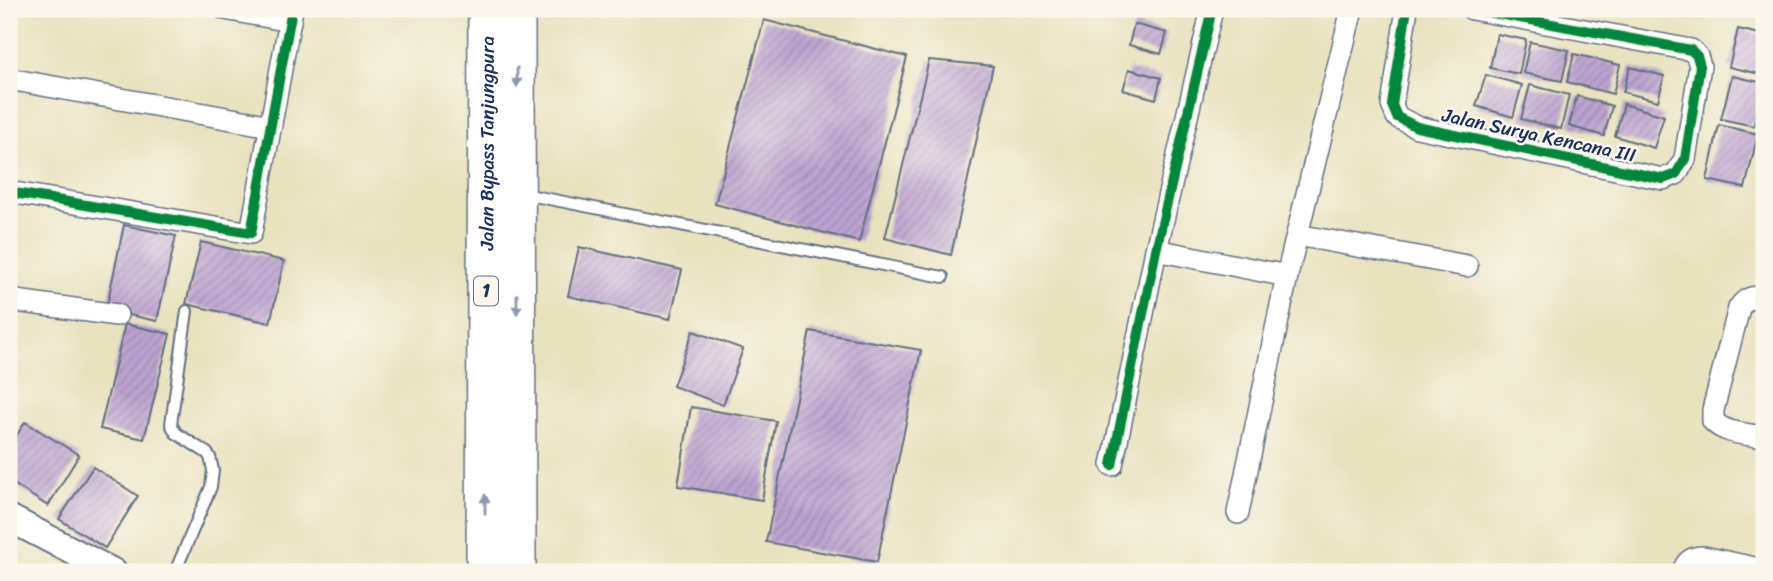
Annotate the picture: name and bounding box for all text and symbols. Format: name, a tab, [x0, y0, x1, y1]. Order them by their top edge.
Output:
street label: Jalan Bypass Tanjungpura	[470, 35, 503, 251]
one-way arrow	[511, 66, 523, 88]
street label: Jalan Surya Kencana III	[1438, 98, 1639, 172]
road number: 1	[474, 276, 498, 306]
one-way arrow	[511, 294, 523, 316]
one-way arrow	[479, 493, 491, 515]

